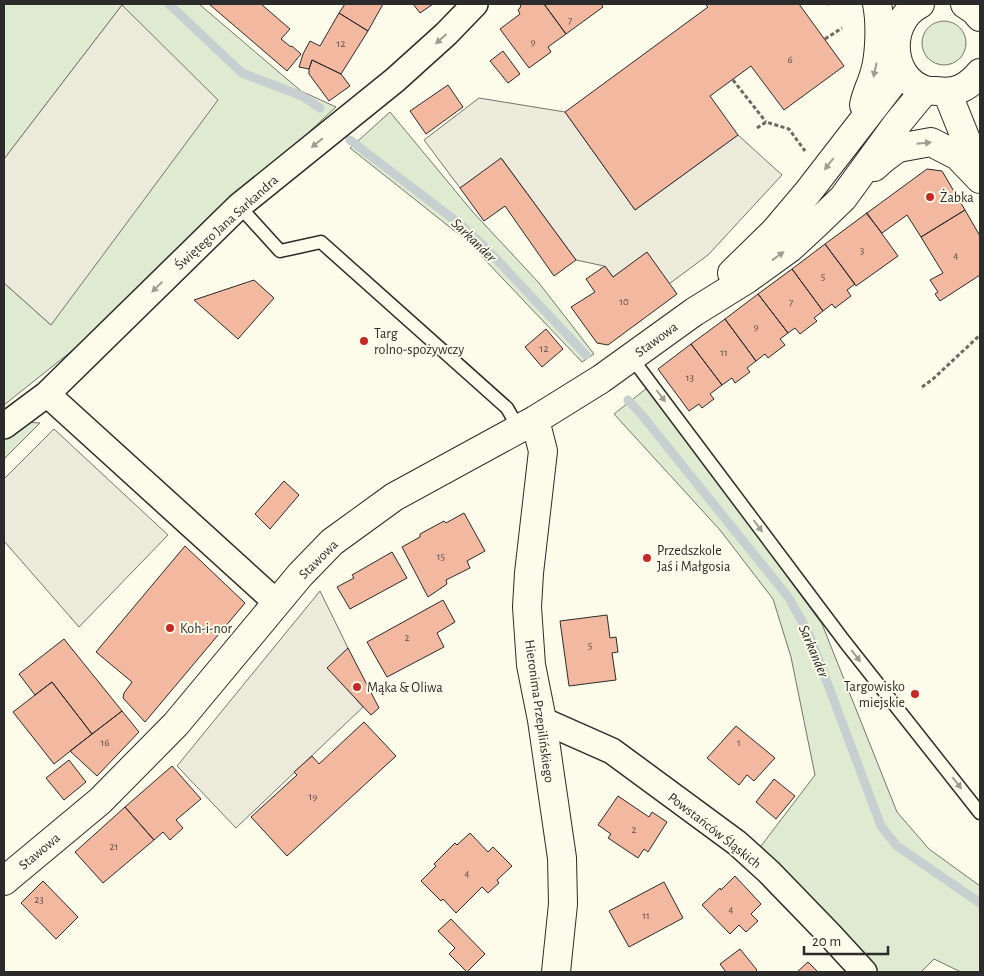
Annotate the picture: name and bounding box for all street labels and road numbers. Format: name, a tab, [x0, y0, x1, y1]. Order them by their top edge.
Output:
street label: Świętego Jana Sarkandra	[170, 170, 281, 273]
street label: Stawowa	[633, 319, 681, 360]
street label: Stawowa	[296, 537, 341, 582]
street label: Hieronima Przepilińskiego	[522, 639, 556, 784]
street label: Powstańców Śląskich	[665, 788, 765, 871]
street label: Stawowa	[16, 830, 63, 873]

